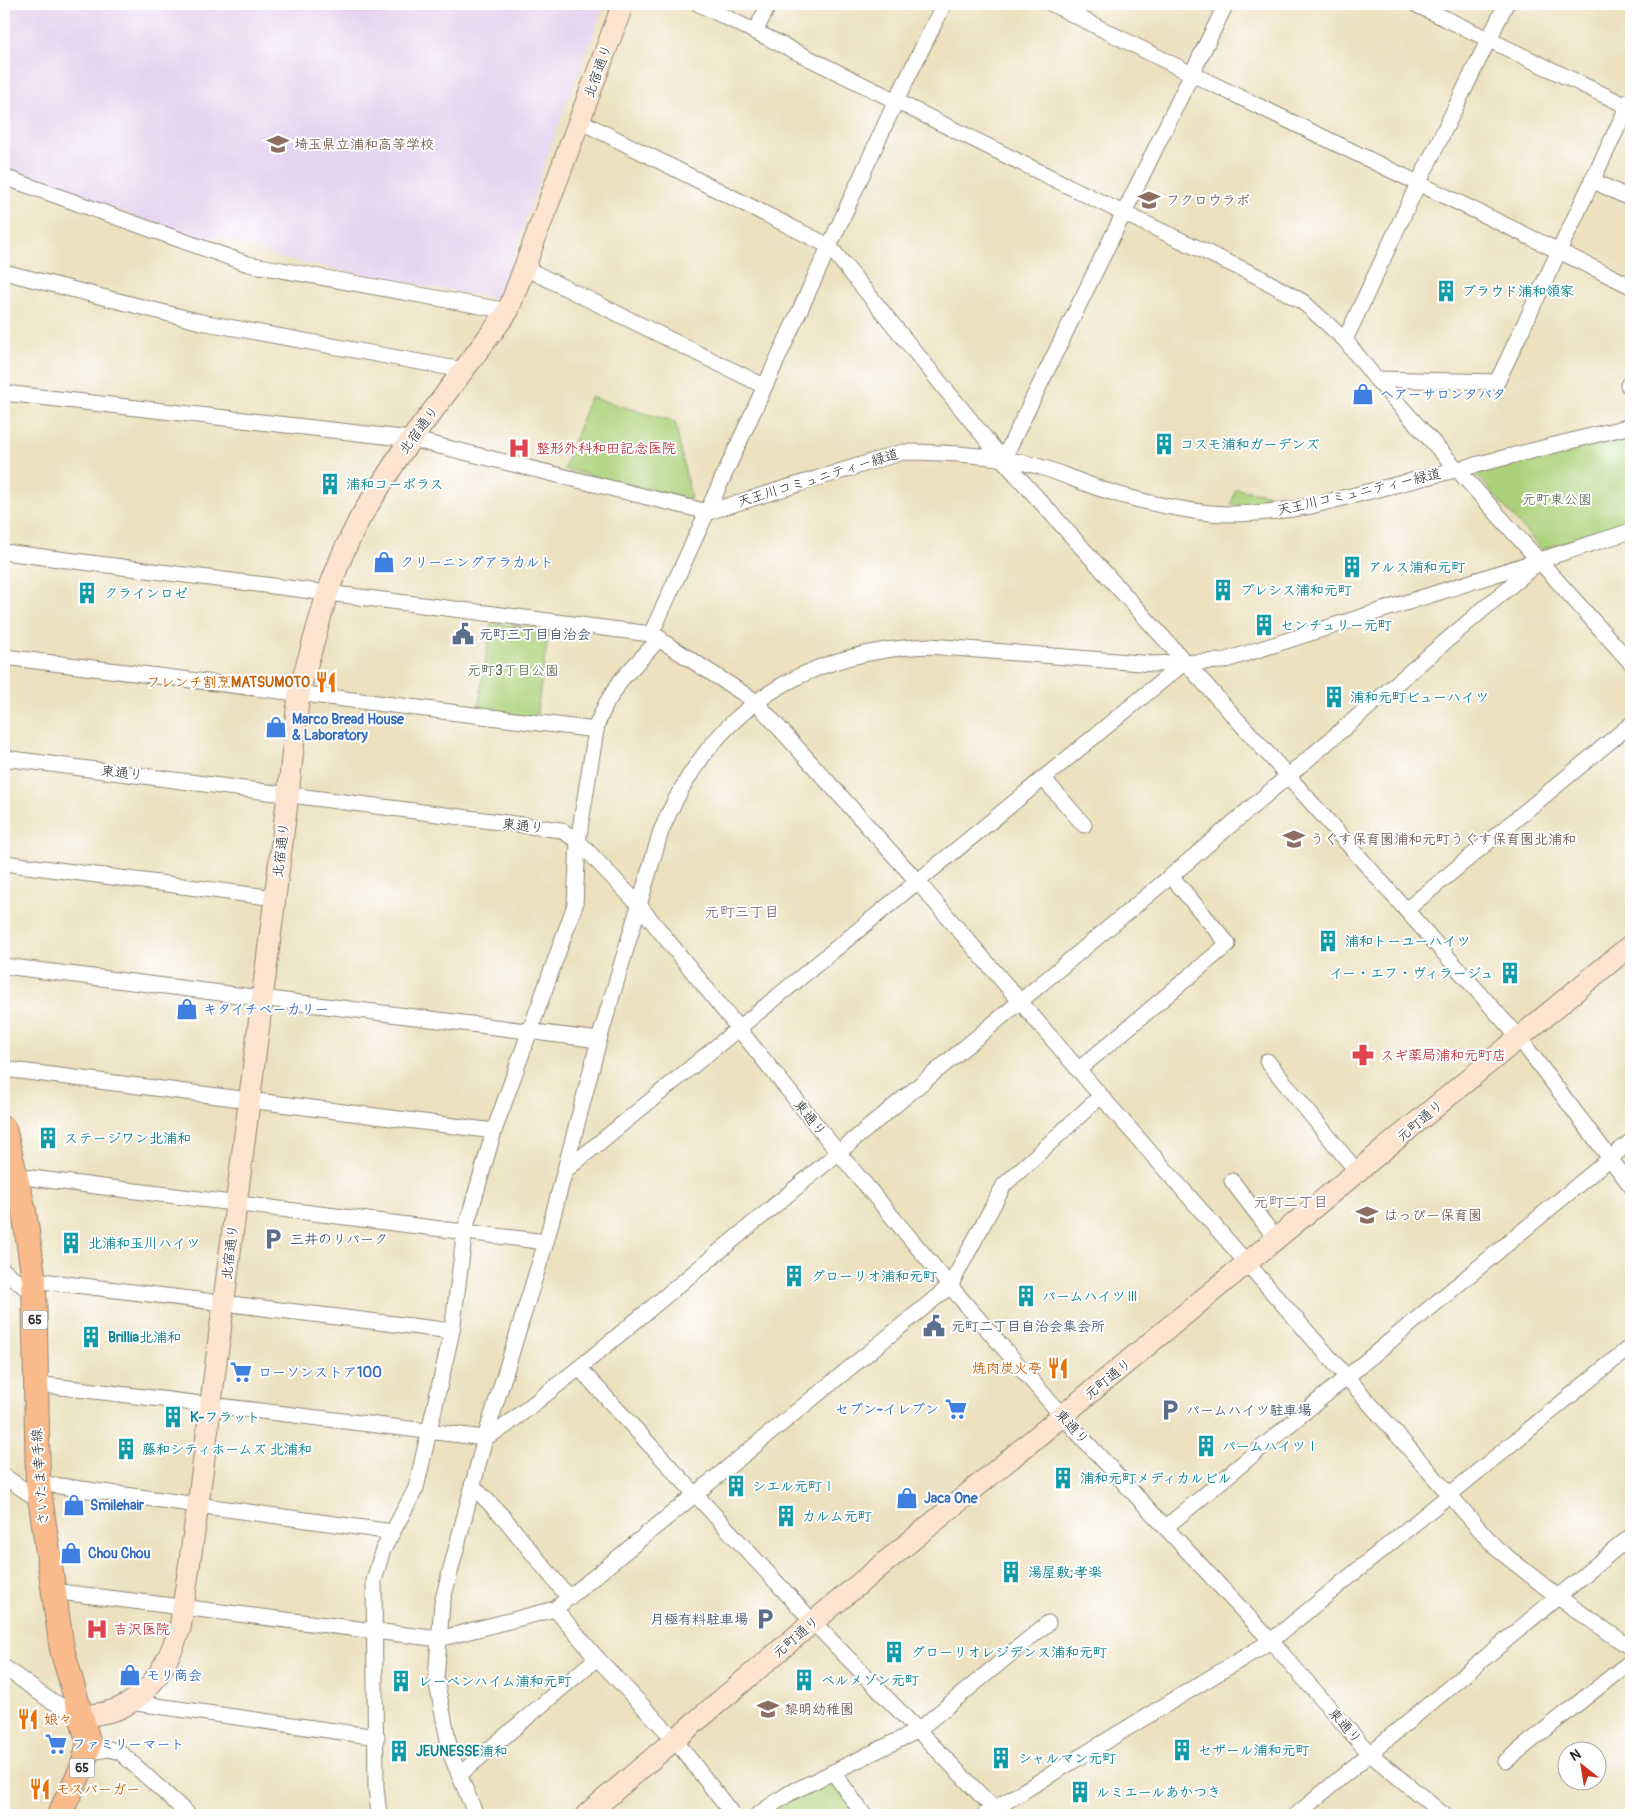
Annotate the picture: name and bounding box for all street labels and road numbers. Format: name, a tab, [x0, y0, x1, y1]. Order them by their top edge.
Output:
street label: 北宿通り	[580, 42, 616, 100]
street label: 北宿通り	[395, 403, 443, 457]
street label: 天王川コミュニティー緑道	[735, 445, 901, 511]
street label: 天王川コミュニティー緑道	[1275, 465, 1443, 519]
street label: 東通り	[100, 762, 144, 784]
street label: 東通り	[501, 815, 545, 837]
street label: 北宿通り	[269, 821, 293, 879]
street label: 東通り	[790, 1096, 830, 1140]
street label: 元町通り	[1393, 1096, 1447, 1146]
street label: 北宿通り	[218, 1223, 242, 1281]
road number: 65	[22, 1310, 48, 1330]
street label: 元町通り	[1081, 1355, 1135, 1403]
street label: 東通り	[1051, 1406, 1093, 1448]
street label: さいたま幸手線	[28, 1428, 52, 1526]
street label: 元町通り	[769, 1612, 823, 1662]
street label: 東通り	[1325, 1705, 1365, 1747]
road number: 65	[70, 1759, 94, 1778]

